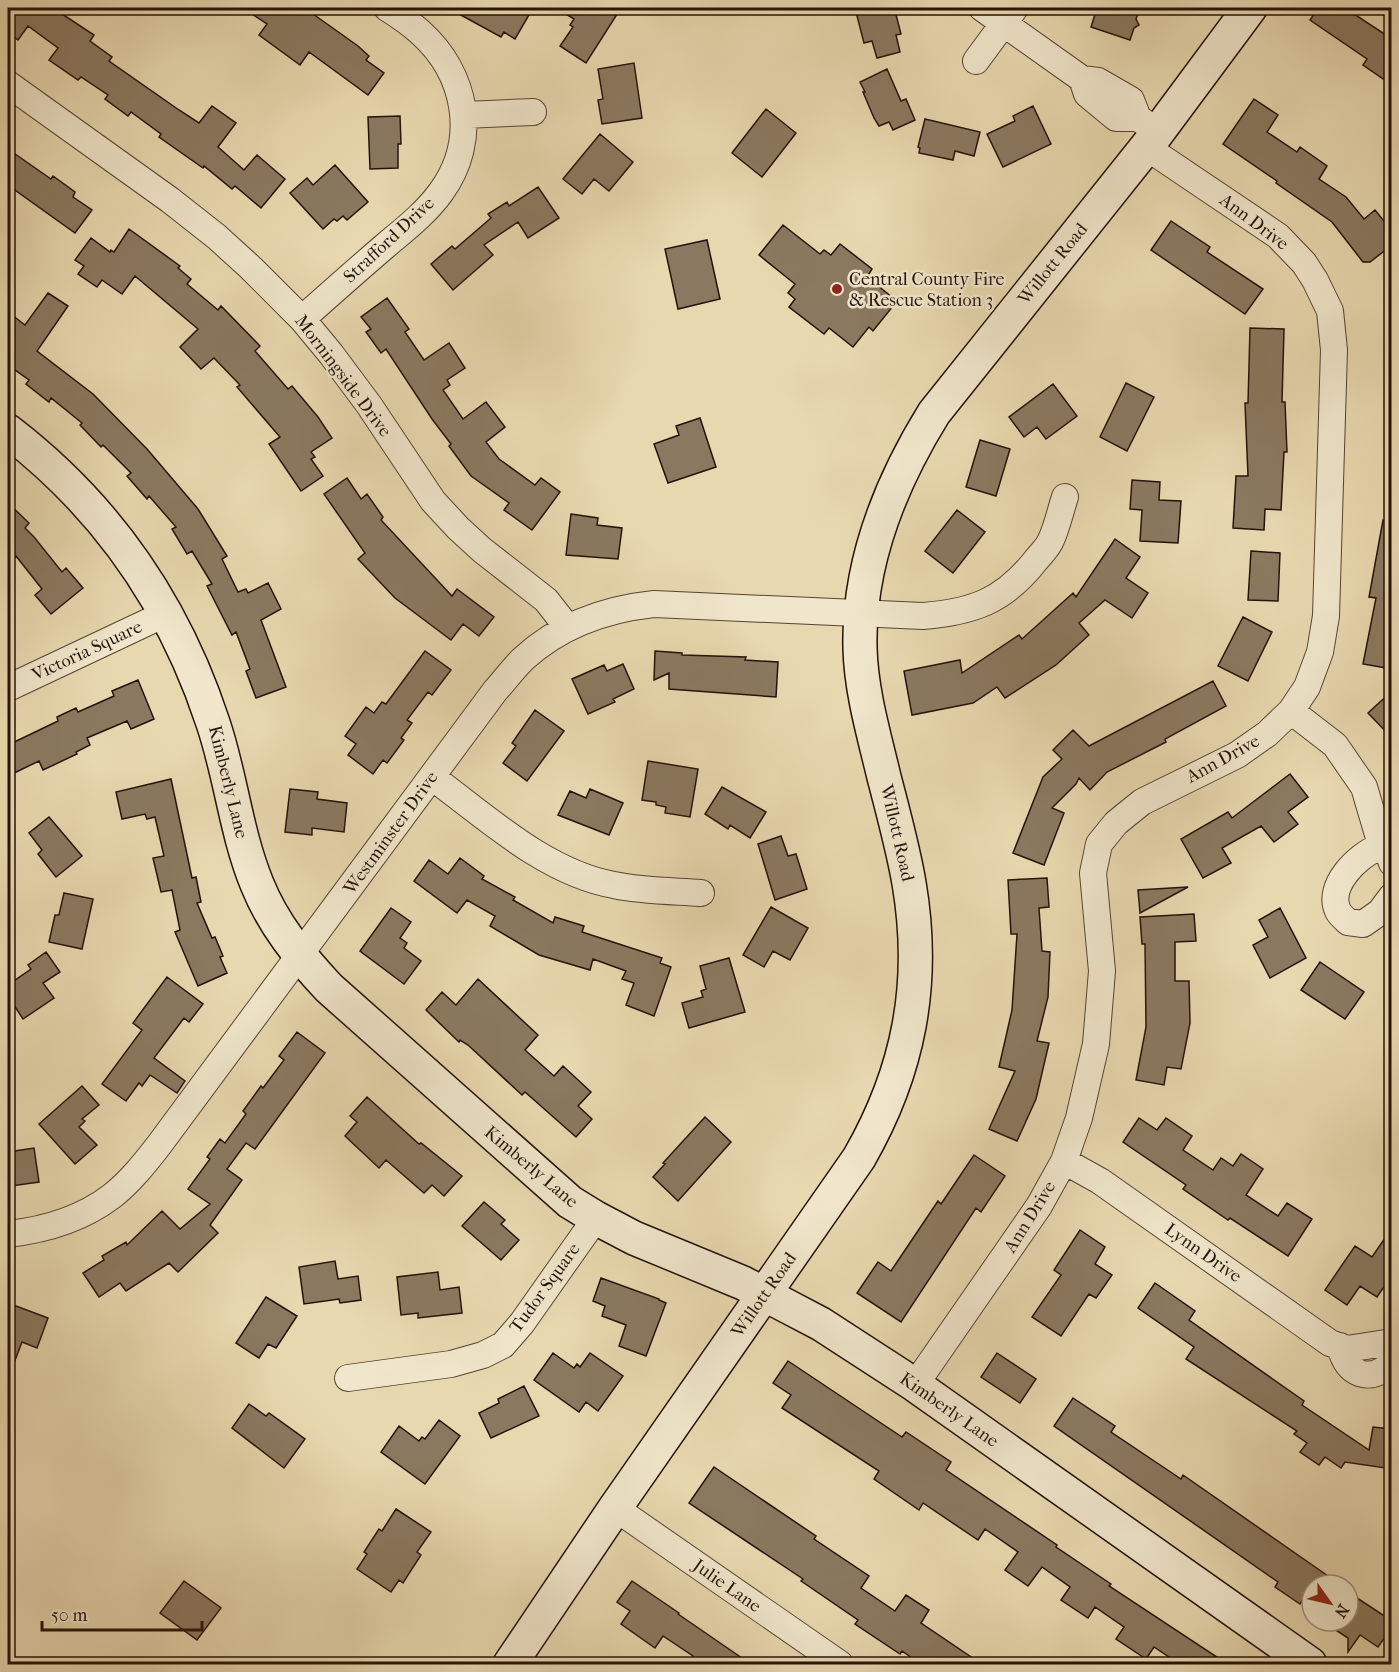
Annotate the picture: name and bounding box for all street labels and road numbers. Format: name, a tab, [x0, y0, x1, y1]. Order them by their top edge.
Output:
street label: Ann Drive	[1215, 189, 1293, 255]
street label: Strafford Drive	[339, 193, 439, 287]
street label: Willott Road	[1013, 219, 1092, 310]
street label: Morningside Drive	[290, 311, 396, 441]
street label: Victoria Square	[28, 616, 145, 686]
street label: Kimberly Lane	[204, 723, 252, 841]
street label: Ann Drive	[1182, 730, 1263, 788]
street label: Westminster Drive	[339, 767, 443, 899]
street label: Willott Road	[875, 782, 918, 884]
street label: Kimberly Lane	[480, 1122, 582, 1212]
street label: Ann Drive	[999, 1177, 1060, 1258]
street label: Lynn Drive	[1161, 1219, 1245, 1287]
street label: Tudor Square	[505, 1239, 585, 1337]
street label: Willott Road	[727, 1248, 801, 1342]
street label: Kimberly Lane	[896, 1368, 1002, 1452]
street label: Julie Lane	[687, 1554, 765, 1617]

